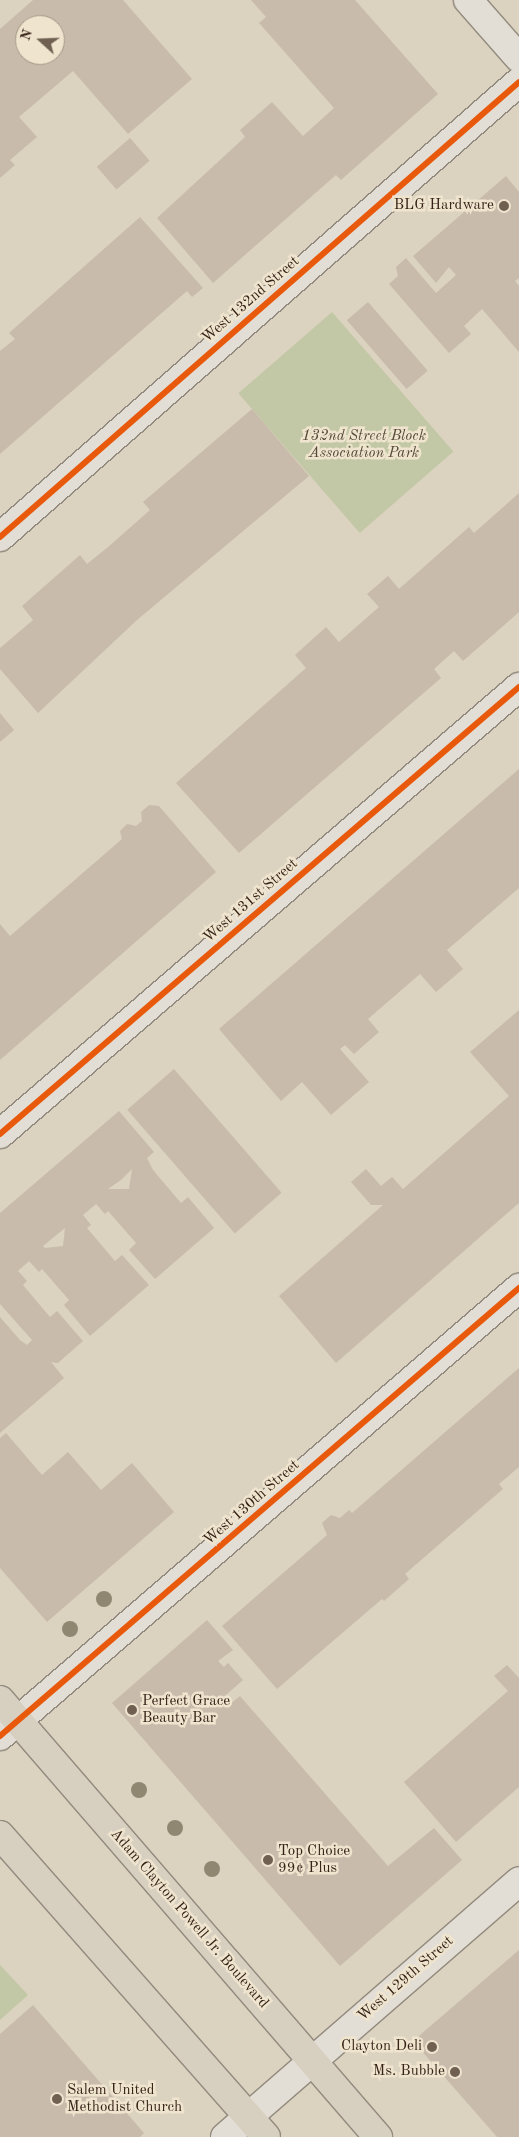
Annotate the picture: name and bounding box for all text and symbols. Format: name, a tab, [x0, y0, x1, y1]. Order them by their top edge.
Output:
north arrow	[15, 15, 65, 65]
text: N	[18, 28, 35, 43]
place label: BLG Hardware	[394, 197, 494, 215]
marker: BLG Hardware	[498, 200, 510, 212]
street label: West 132nd Street	[199, 253, 303, 347]
park label: 132nd Street Block Association Park	[302, 427, 426, 462]
street label: West 131st Street	[200, 855, 302, 947]
street label: West 130th Street	[200, 1457, 304, 1549]
place label: Perfect Grace Beauty Bar	[142, 1692, 230, 1727]
marker: Perfect Grace Beauty Bar	[126, 1704, 138, 1716]
street label: Adam Clayton Powell Jr. Boulevard	[106, 1826, 272, 2012]
place label: Top Choice 99¢ Plus	[278, 1842, 350, 1877]
marker: Top Choice 99¢ Plus	[262, 1854, 274, 1866]
street label: West 129th Street	[354, 1933, 458, 2025]
place label: Clayton Deli	[341, 2038, 422, 2056]
marker: Clayton Deli	[426, 2041, 438, 2053]
place label: Ms. Bubble	[373, 2063, 445, 2081]
marker: Ms. Bubble	[449, 2066, 461, 2078]
place label: Salem United Methodist Church	[67, 2081, 182, 2116]
marker: Salem United Methodist Church	[51, 2093, 63, 2105]

